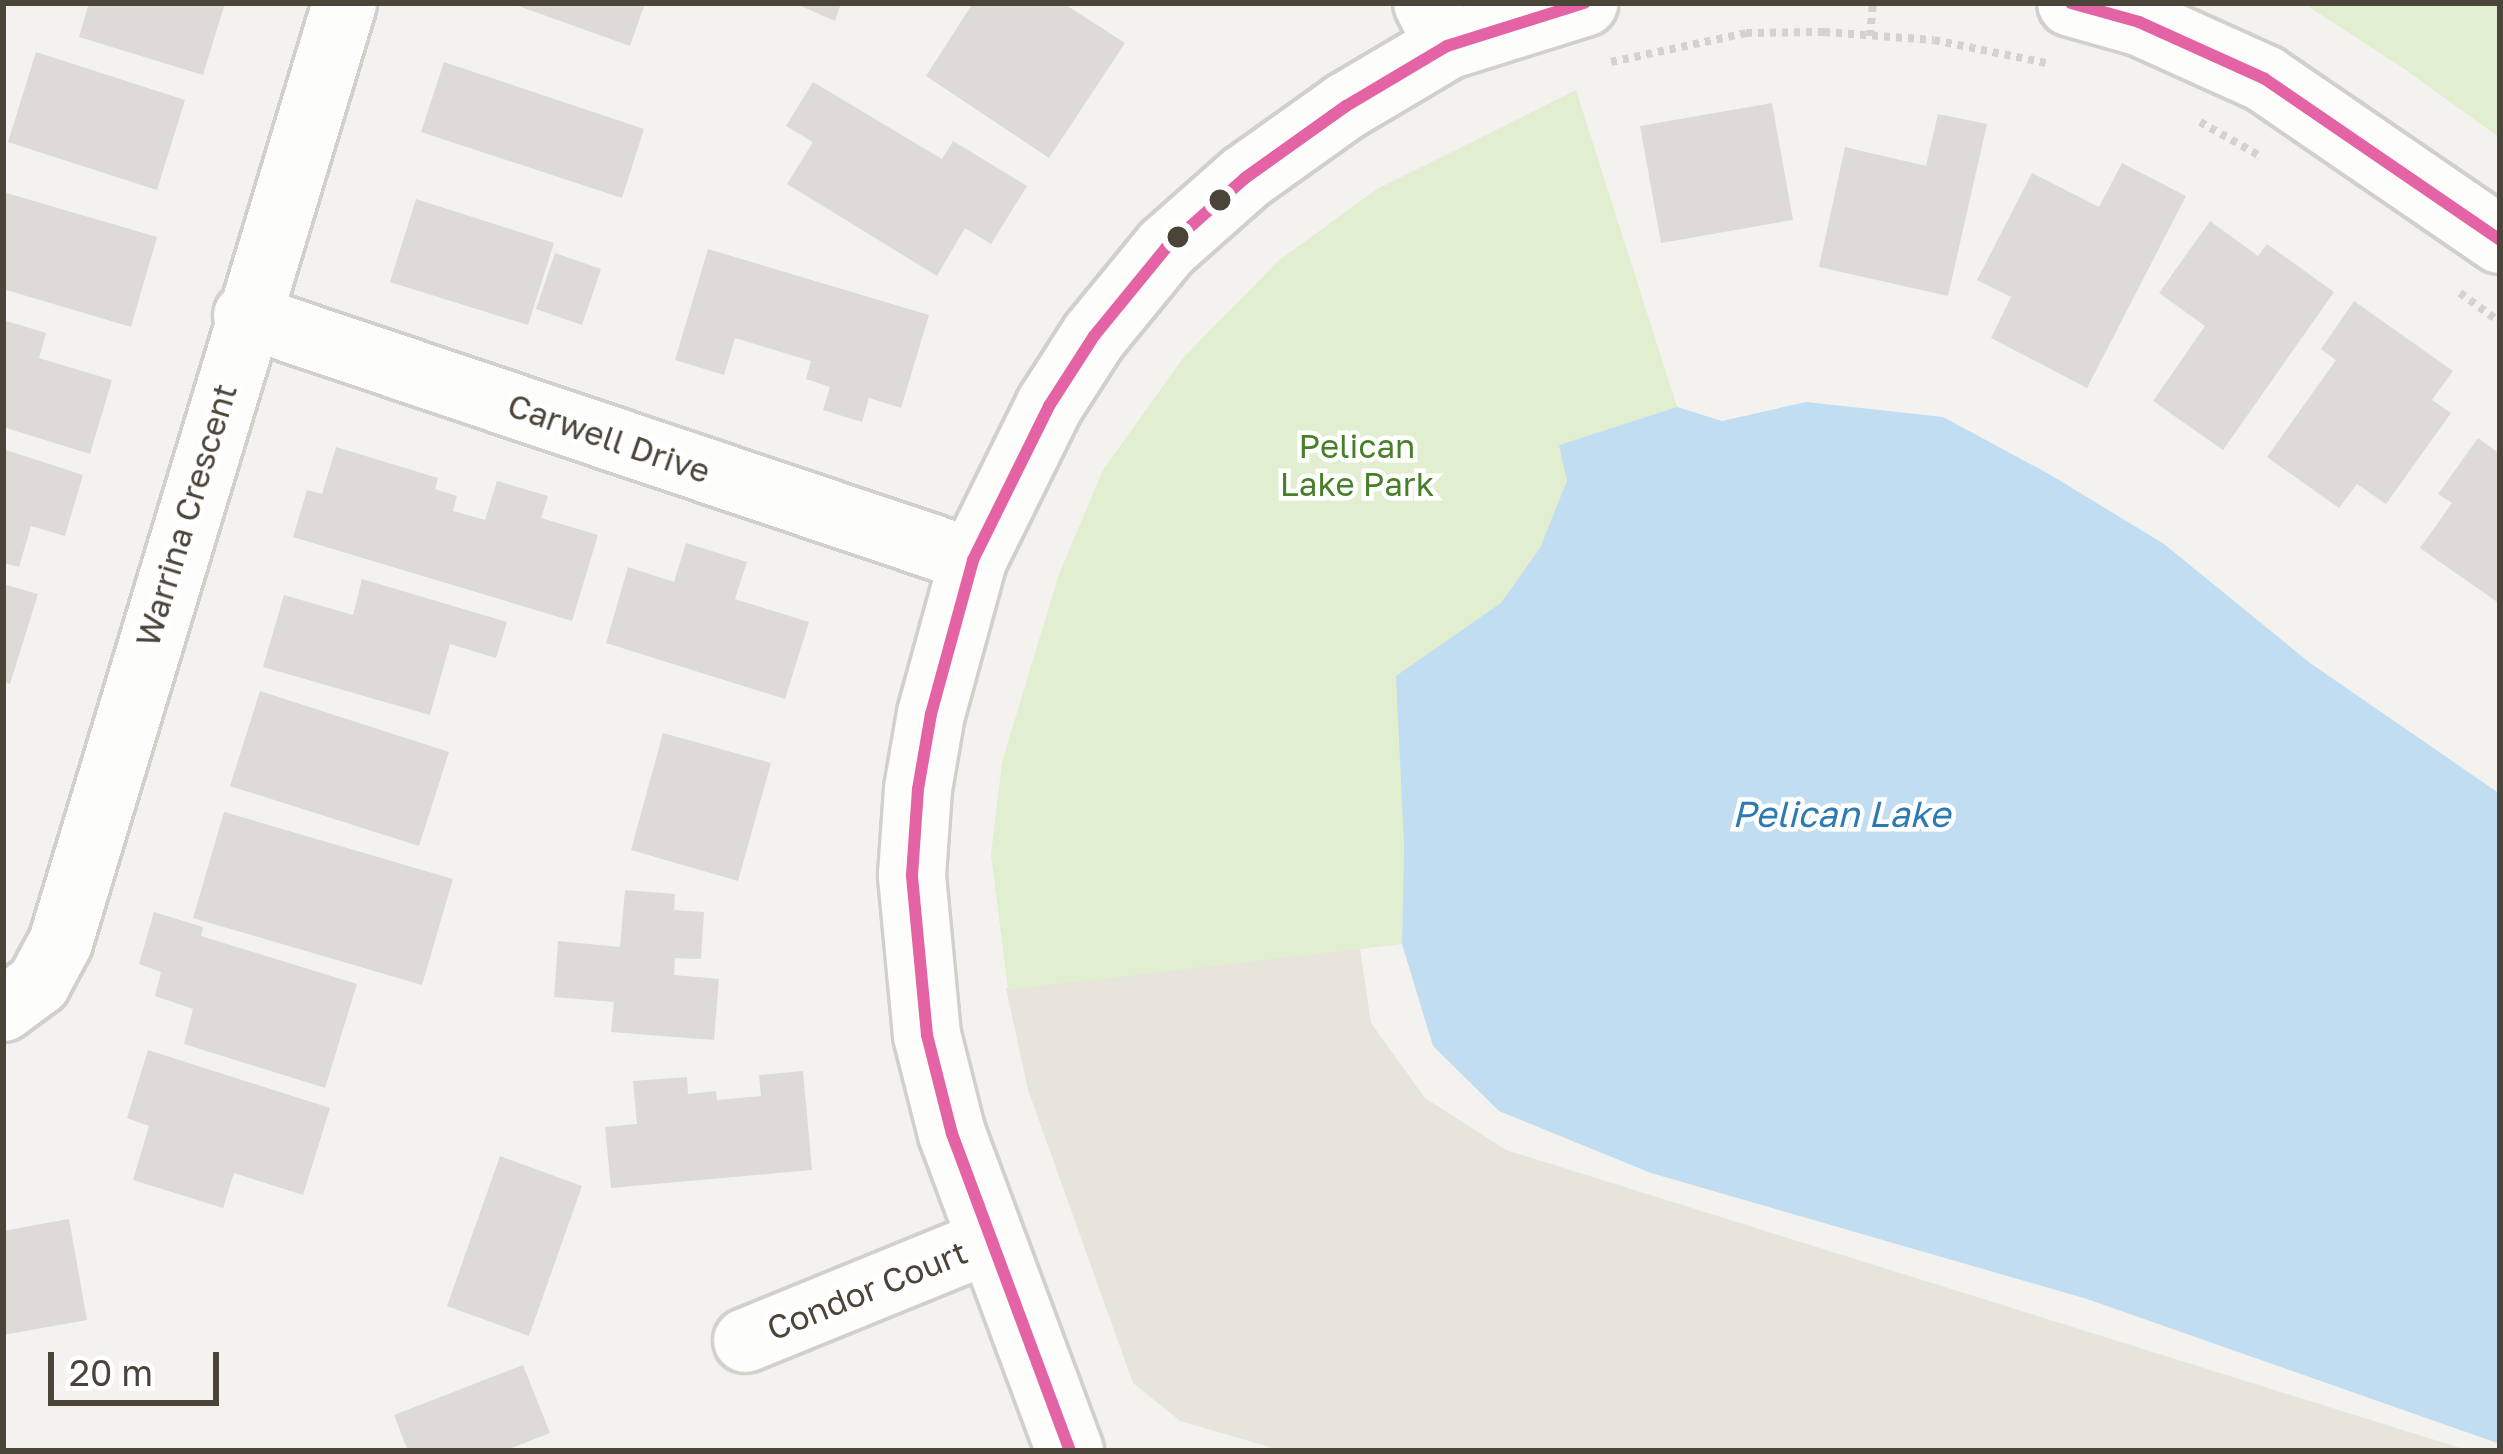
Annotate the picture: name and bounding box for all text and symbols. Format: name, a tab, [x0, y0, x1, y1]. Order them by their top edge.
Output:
unlabelled marker	[1209, 189, 1231, 211]
unlabelled marker	[1167, 226, 1189, 248]
street label: Warrina Crescent	[127, 379, 245, 651]
street label: Carwell Drive	[503, 385, 715, 491]
park label: Pelican Lake Park	[1280, 426, 1434, 504]
water label: Pelican Lake	[1732, 792, 1950, 836]
street label: Condor Court	[761, 1232, 973, 1348]
scale bar	[54, 1328, 225, 1402]
text: 20 m	[69, 1351, 153, 1394]

